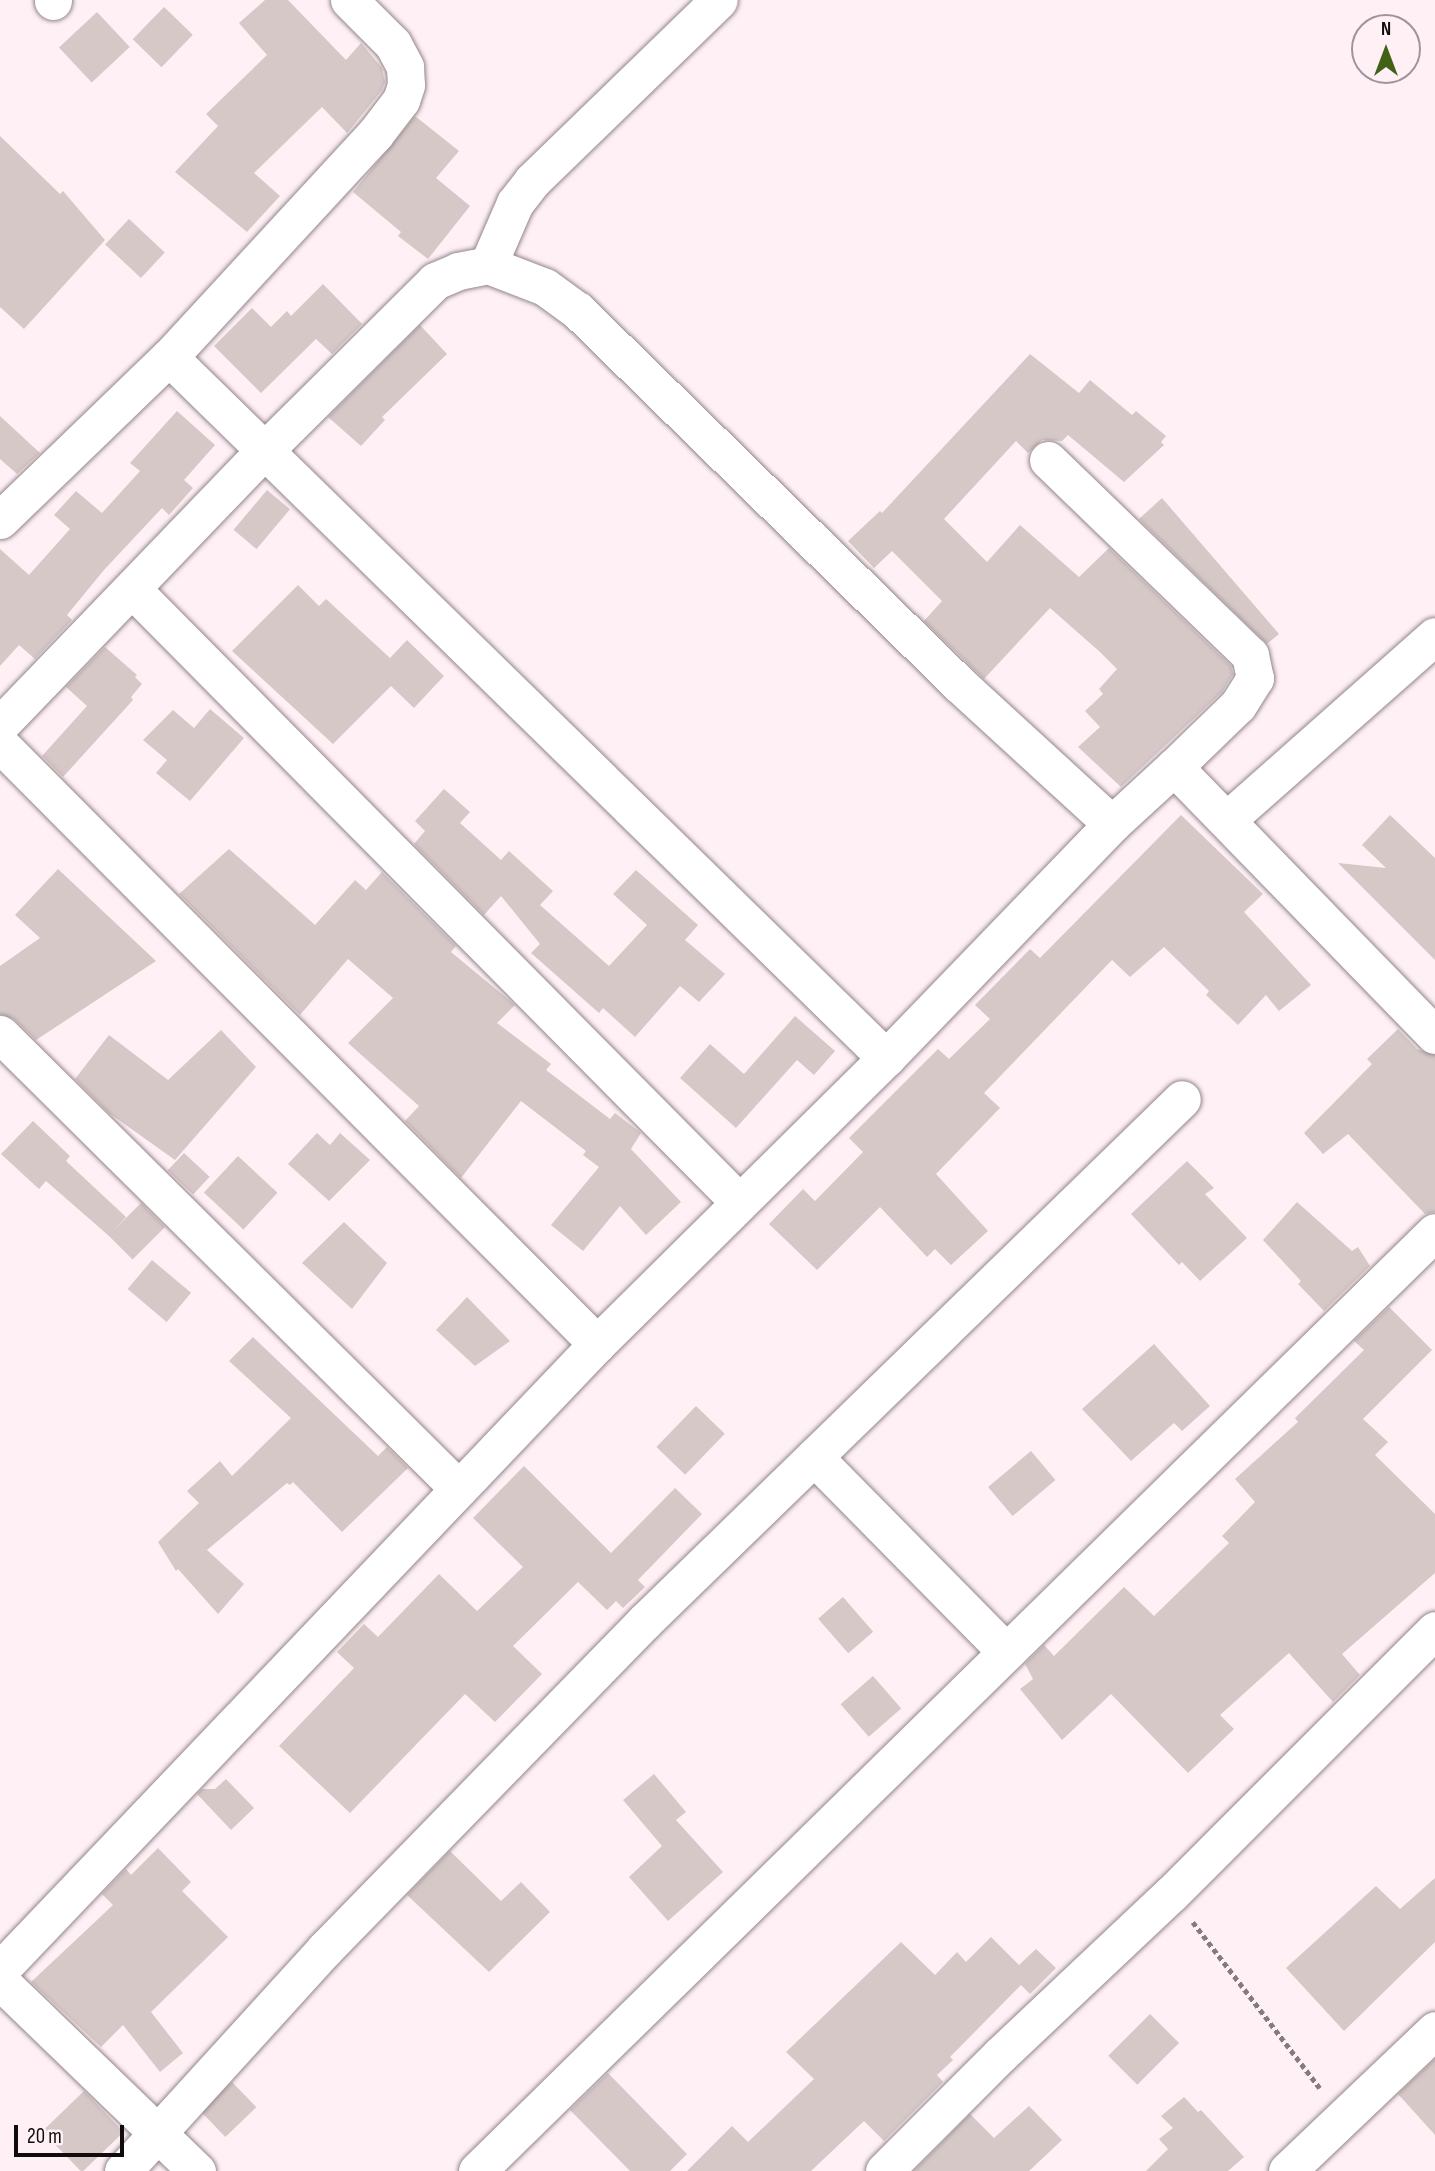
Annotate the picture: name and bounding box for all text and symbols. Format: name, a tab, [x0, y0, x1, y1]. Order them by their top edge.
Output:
north arrow	[1351, 14, 1421, 84]
text: N	[1381, 18, 1391, 41]
scale bar	[18, 2112, 128, 2156]
text: 20 m	[27, 2124, 62, 2149]

